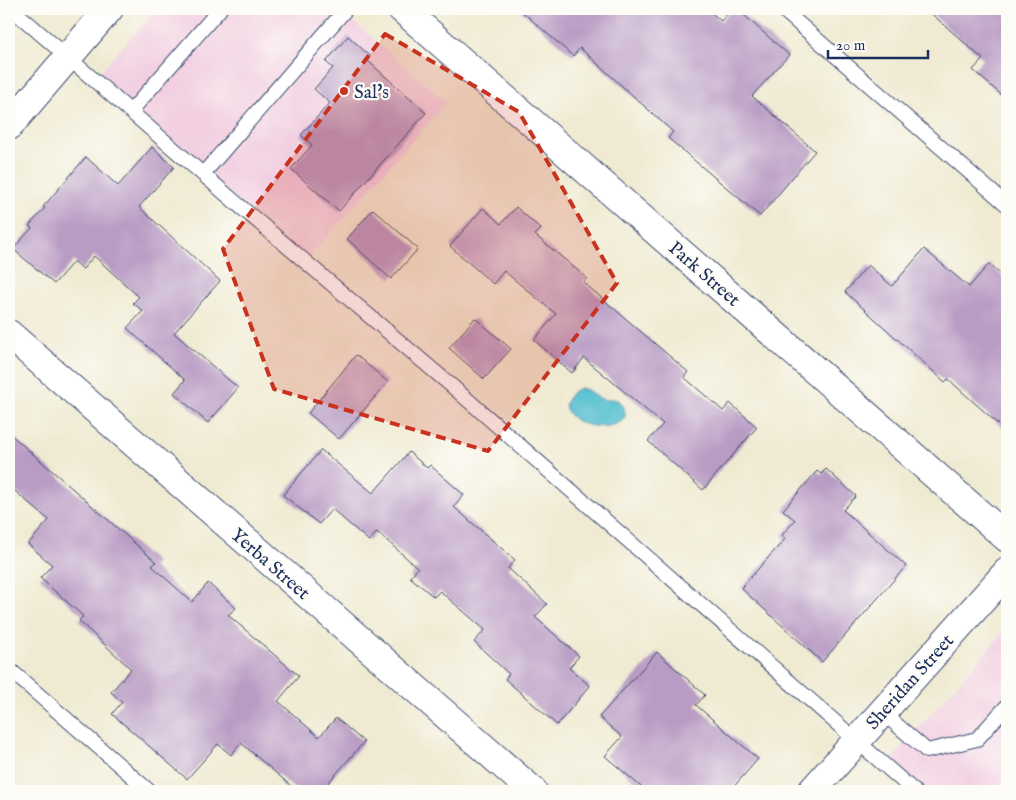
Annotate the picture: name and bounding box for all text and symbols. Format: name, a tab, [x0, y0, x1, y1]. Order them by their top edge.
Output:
scale bar	[828, 28, 928, 60]
text: 20 m	[836, 36, 866, 55]
place label: Sal's	[354, 81, 389, 105]
marker: Sal's	[338, 85, 350, 97]
street label: Park Street	[663, 237, 745, 313]
street label: Yerba Street	[225, 524, 315, 606]
street label: Sheridan Street	[861, 629, 960, 735]

